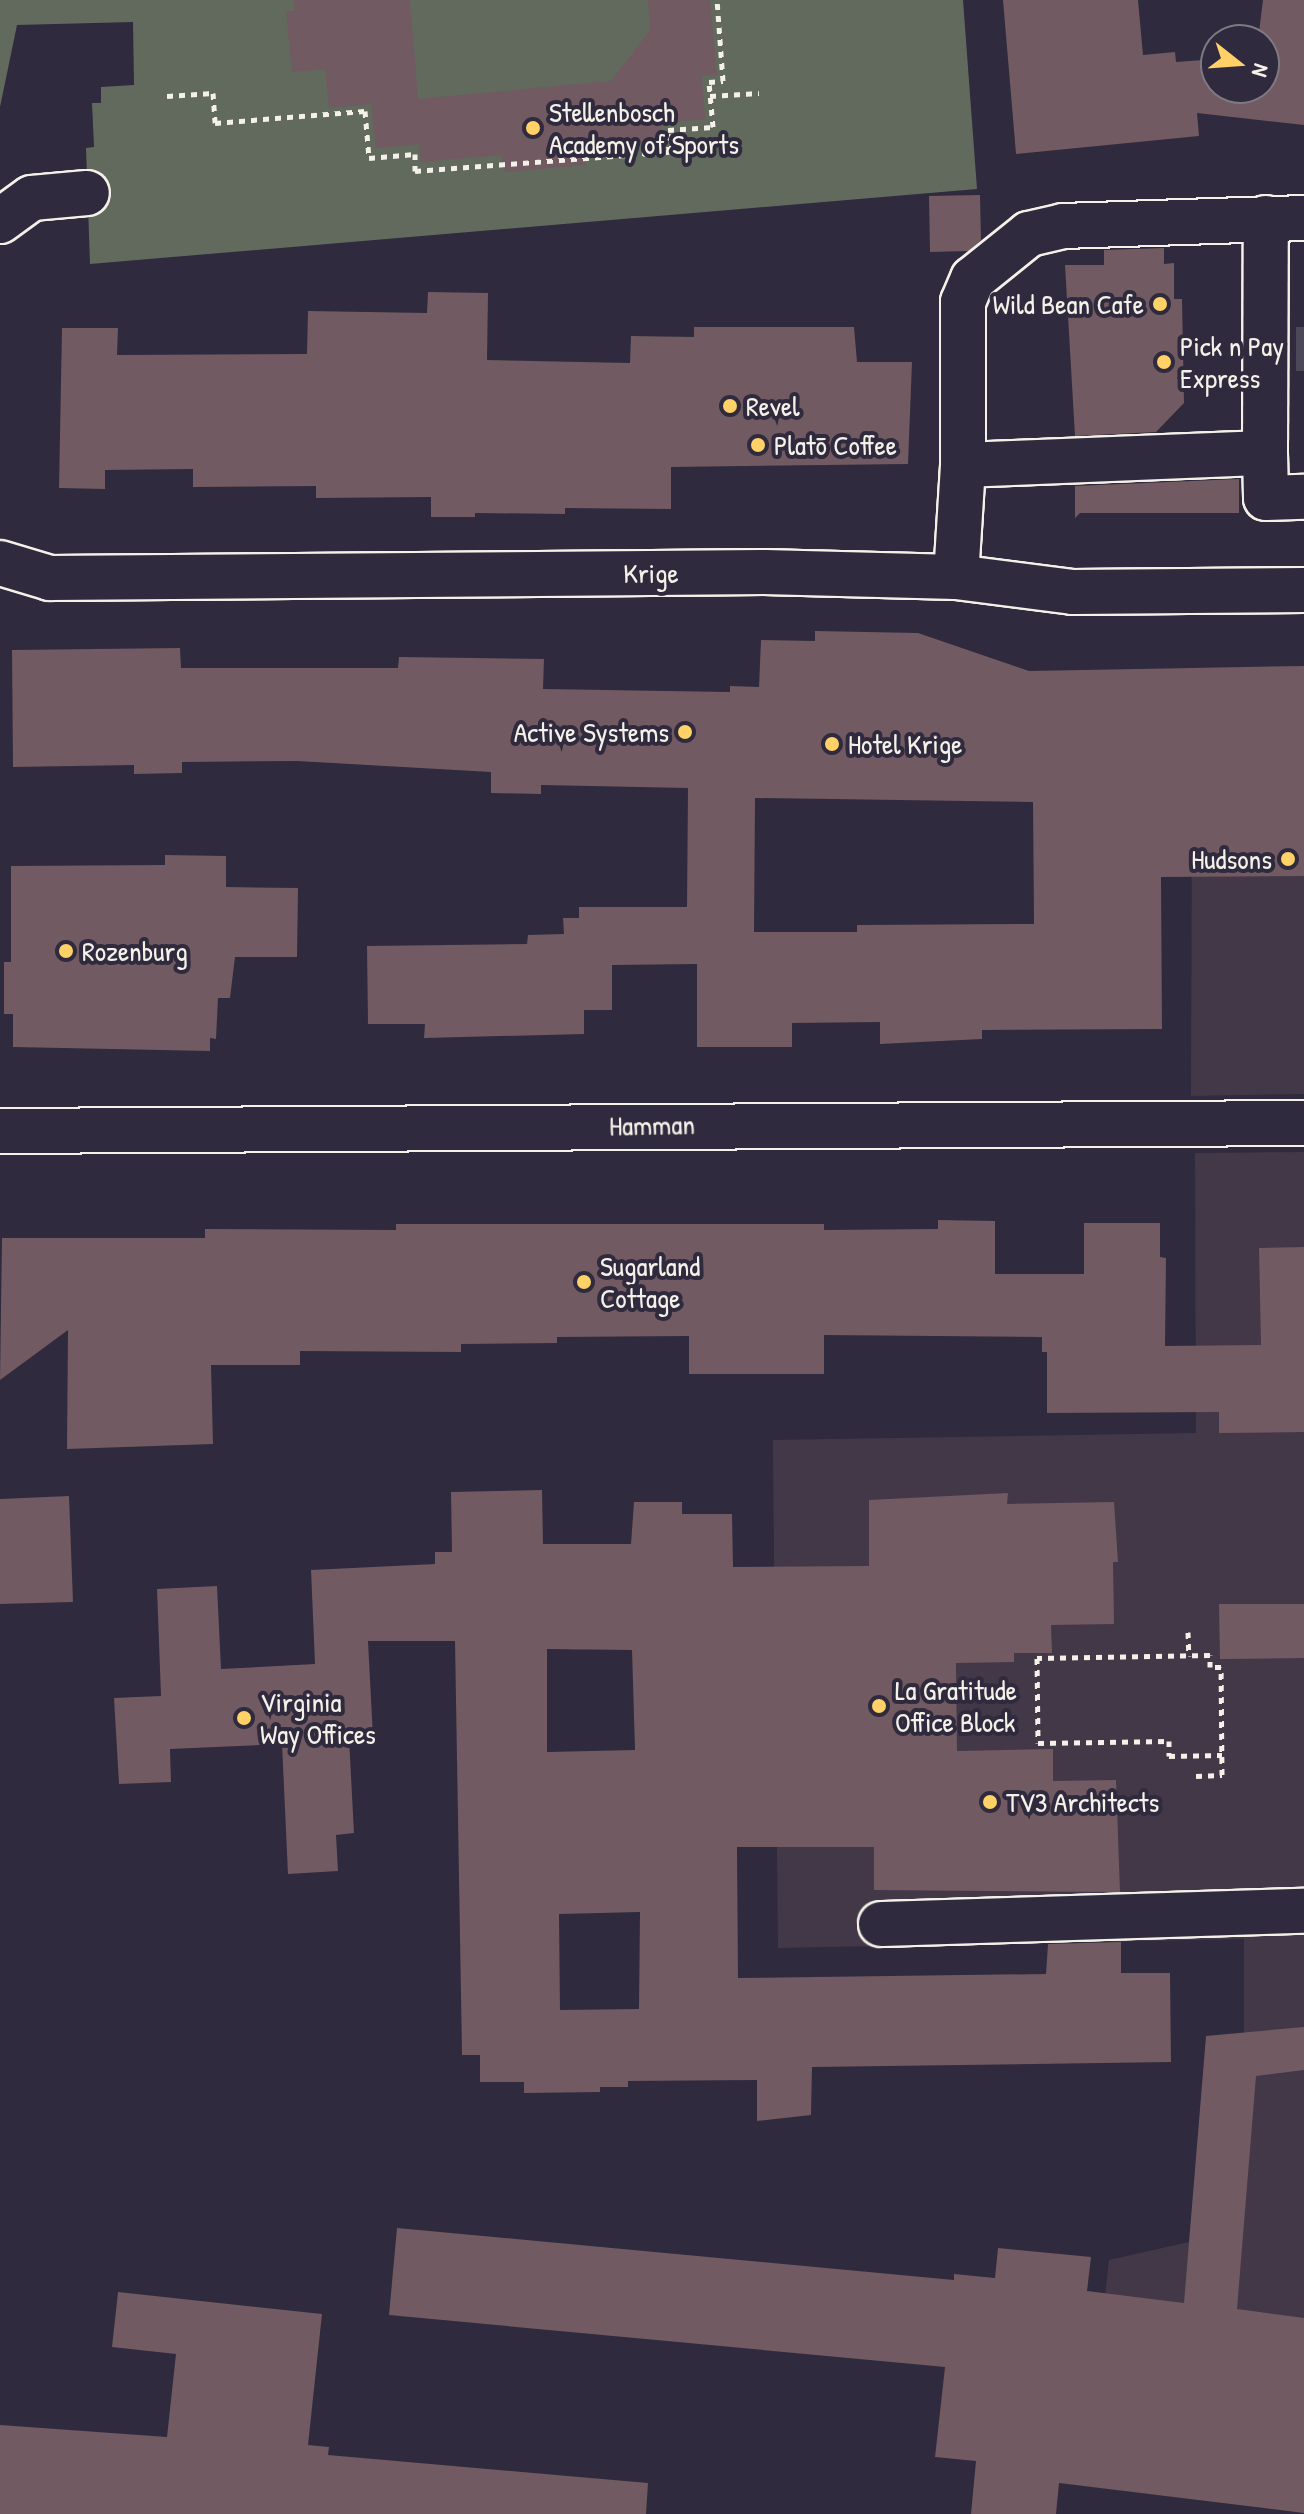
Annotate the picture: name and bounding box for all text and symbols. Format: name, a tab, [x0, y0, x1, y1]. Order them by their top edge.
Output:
north arrow	[1200, 24, 1280, 104]
text: N	[1245, 60, 1277, 80]
place label: Stellenbosch Academy of Sports	[549, 95, 739, 161]
marker: Stellenbosch Academy of Sports	[524, 119, 542, 137]
place label: Wild Bean Cafe	[993, 287, 1144, 321]
marker: Wild Bean Cafe	[1151, 295, 1169, 313]
place label: Pick n Pay Express	[1180, 329, 1284, 395]
marker: Pick n Pay Express	[1155, 353, 1173, 371]
place label: Revel	[746, 389, 800, 423]
marker: Revel	[721, 397, 739, 415]
place label: Platō Coffee	[774, 428, 897, 462]
marker: Platō Coffee	[749, 436, 767, 454]
street label: Krige	[623, 556, 679, 590]
place label: Active Systems	[514, 715, 669, 749]
marker: Active Systems	[676, 723, 694, 741]
place label: Hotel Krige	[848, 727, 962, 761]
marker: Hotel Krige	[823, 735, 841, 753]
place label: Hudsons	[1191, 842, 1272, 876]
marker: Hudsons	[1279, 850, 1297, 868]
place label: Rozenburg	[82, 934, 188, 968]
marker: Rozenburg	[57, 942, 75, 960]
street label: Hamman	[609, 1107, 695, 1143]
place label: Sugarland Cottage	[600, 1249, 700, 1315]
marker: Sugarland Cottage	[575, 1273, 593, 1291]
place label: La Gratitude Office Block	[895, 1673, 1017, 1739]
place label: Virginia Way Offices	[260, 1685, 376, 1751]
marker: La Gratitude Office Block	[870, 1697, 888, 1715]
marker: Virginia Way Offices	[235, 1709, 253, 1727]
place label: TV3 Architects	[1006, 1785, 1159, 1819]
marker: TV3 Architects	[981, 1793, 999, 1811]

